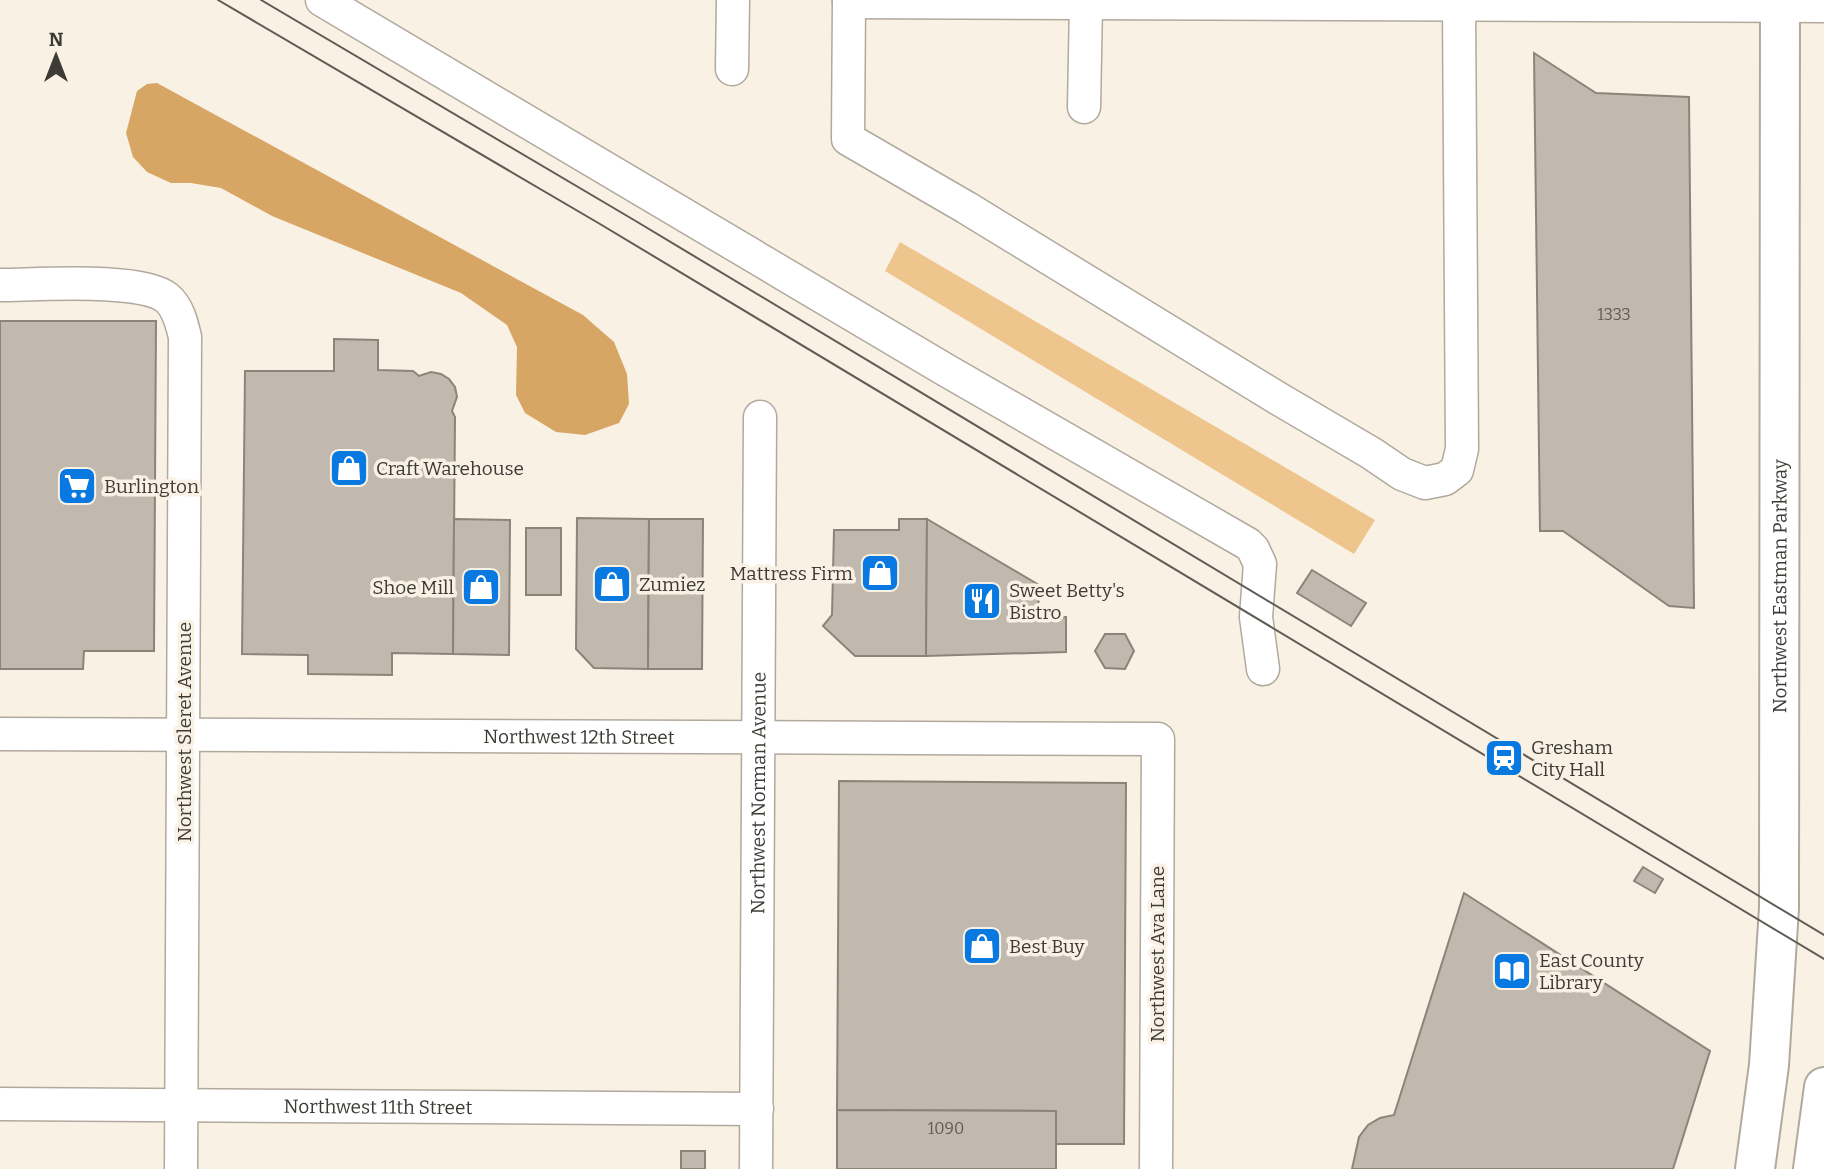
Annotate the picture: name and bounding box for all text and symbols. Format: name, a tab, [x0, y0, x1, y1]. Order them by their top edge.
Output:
north arrow	[21, 21, 91, 91]
text: N	[49, 28, 64, 51]
house number: 1333	[1597, 305, 1631, 324]
shop icon: Craft Warehouse	[328, 447, 370, 489]
place label: Craft Warehouse	[376, 457, 524, 480]
street label: Northwest Eastman Parkway	[1768, 458, 1791, 713]
supermarket icon: Burlington	[56, 465, 98, 507]
place label: Burlington	[104, 475, 199, 498]
shop icon: Mattress Firm	[859, 552, 901, 594]
place label: Mattress Firm	[730, 562, 853, 585]
shop icon: Zumiez	[591, 563, 633, 605]
shop icon: Shoe Mill	[460, 566, 502, 608]
place label: Zumiez	[639, 573, 705, 596]
place label: Shoe Mill	[372, 576, 454, 599]
place label: Sweet Betty's Bistro	[1009, 579, 1125, 624]
restaurant icon: Sweet Betty's Bistro	[961, 580, 1003, 622]
street label: Northwest Sleret Avenue	[173, 622, 196, 842]
street label: Northwest Norman Avenue	[746, 672, 771, 914]
street label: Northwest 12th Street	[483, 725, 675, 749]
place label: Gresham City Hall	[1531, 736, 1613, 781]
station icon: Gresham City Hall	[1483, 737, 1525, 779]
street label: Northwest Ava Lane	[1146, 866, 1169, 1042]
shop icon: Best Buy	[961, 925, 1003, 967]
place label: Best Buy	[1009, 935, 1086, 958]
place label: East County Library	[1539, 949, 1645, 994]
library icon: East County Library	[1491, 950, 1533, 992]
street label: Northwest 11th Street	[284, 1095, 473, 1119]
house number: 1090	[928, 1119, 964, 1138]

